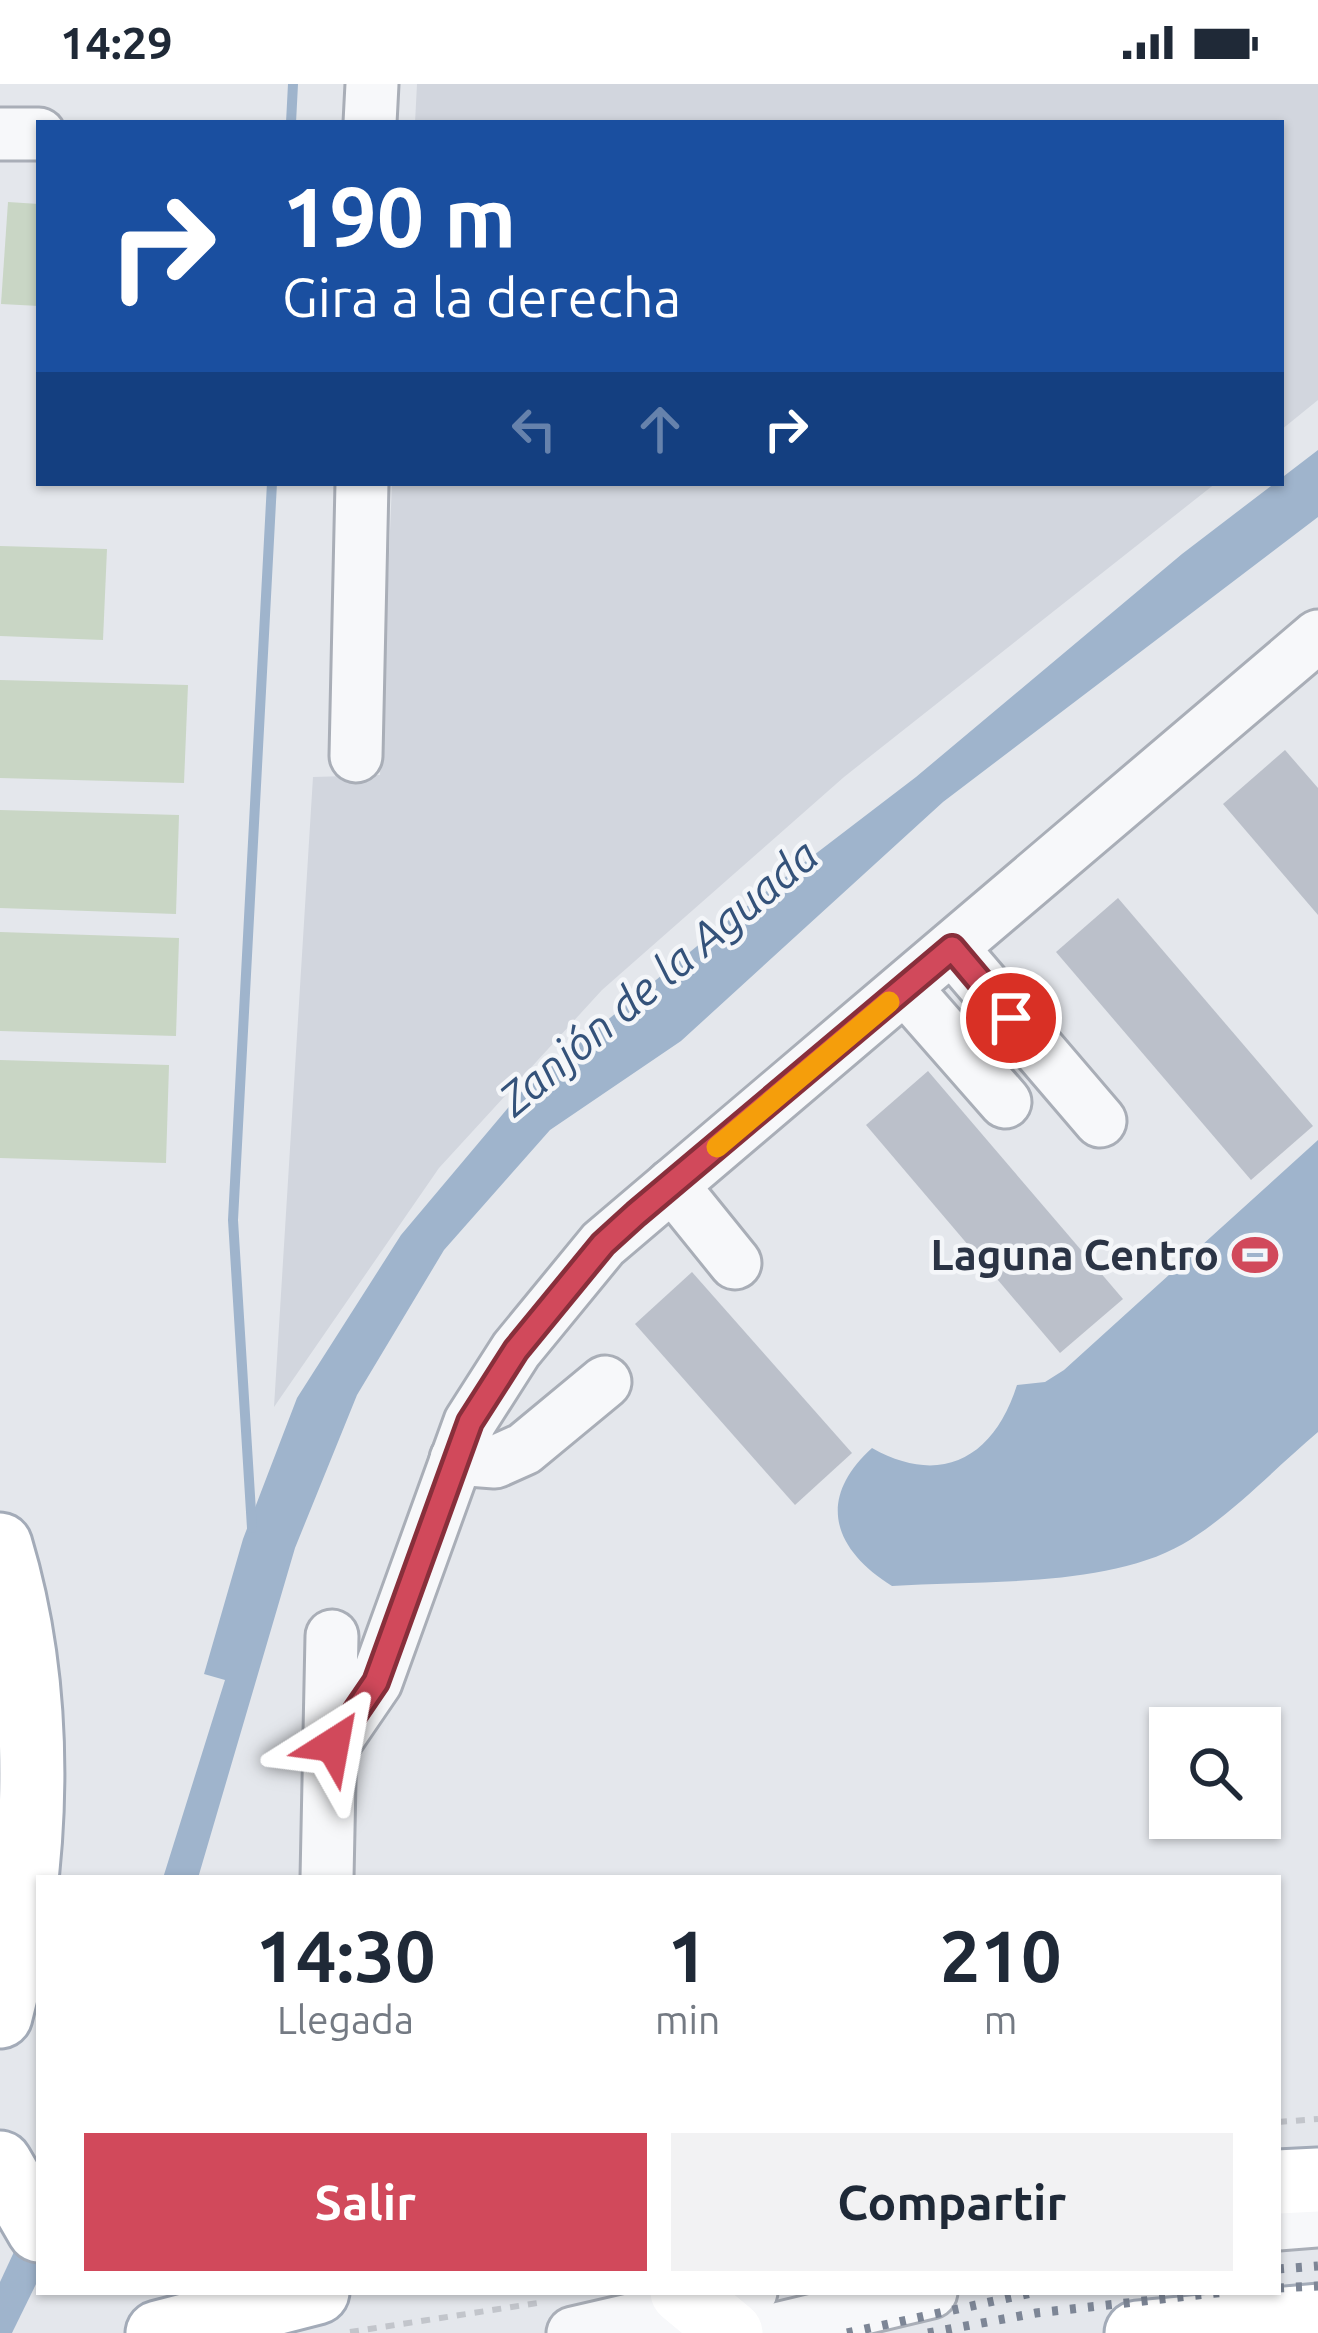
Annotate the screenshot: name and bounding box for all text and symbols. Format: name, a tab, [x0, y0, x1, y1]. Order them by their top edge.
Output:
text: 14:29	[60, 17, 173, 68]
icon: right	[84, 168, 240, 324]
text: 190 m	[282, 169, 516, 263]
text: Gira a la derecha	[282, 267, 681, 327]
icon: left	[501, 396, 567, 462]
icon: ahead	[627, 396, 693, 462]
icon: right	[753, 396, 819, 462]
water label: Zanjón de la Aguada	[487, 828, 827, 1125]
pin	[960, 967, 1062, 1069]
icon: arrive	[978, 985, 1044, 1051]
sports icon: Laguna Centro	[1230, 1230, 1280, 1280]
place label: Laguna Centro	[931, 1231, 1219, 1278]
position arrow	[270, 1682, 396, 1808]
map controls	[1149, 1707, 1281, 1839]
button: search	[1149, 1707, 1281, 1839]
text: 14:30	[255, 1915, 436, 1996]
text: 1	[667, 1915, 708, 1996]
text: 210	[940, 1915, 1062, 1996]
text: Llegada	[277, 1998, 414, 2041]
text: min	[655, 1998, 720, 2041]
text: m	[984, 1998, 1017, 2041]
button: Salir	[84, 2133, 647, 2271]
button: Compartir	[671, 2133, 1233, 2271]

